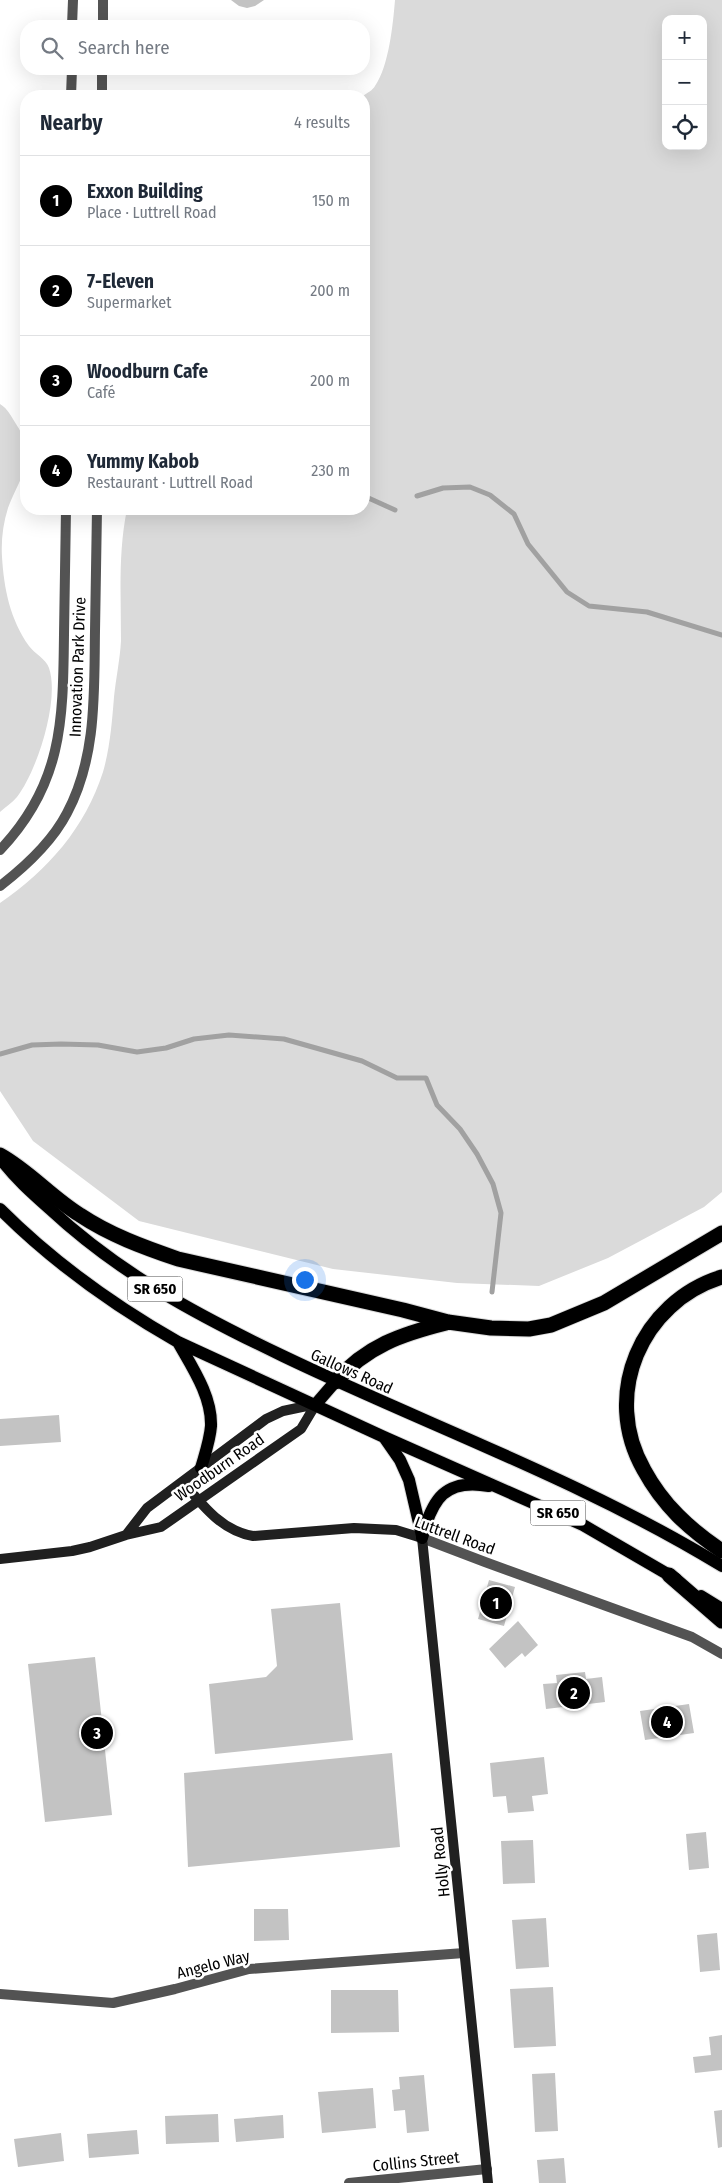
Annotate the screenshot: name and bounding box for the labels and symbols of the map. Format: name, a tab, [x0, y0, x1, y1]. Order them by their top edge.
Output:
street label: Innovation Park Drive	[66, 597, 89, 737]
your location	[292, 1267, 318, 1293]
road number: SR 650	[128, 1276, 182, 1302]
street label: Gallows Road	[308, 1345, 396, 1398]
street label: Woodburn Road	[171, 1429, 268, 1505]
road number: SR 650	[530, 1500, 586, 1526]
street label: Luttrell Road	[412, 1512, 498, 1559]
pin: 1	[480, 1584, 512, 1622]
pin: 2	[558, 1674, 590, 1712]
pin: 4	[651, 1703, 683, 1741]
pin: 3	[81, 1714, 113, 1752]
street label: Holly Road	[427, 1826, 454, 1898]
street label: Angelo Way	[175, 1946, 252, 1983]
street label: Collins Street	[372, 2147, 461, 2175]

